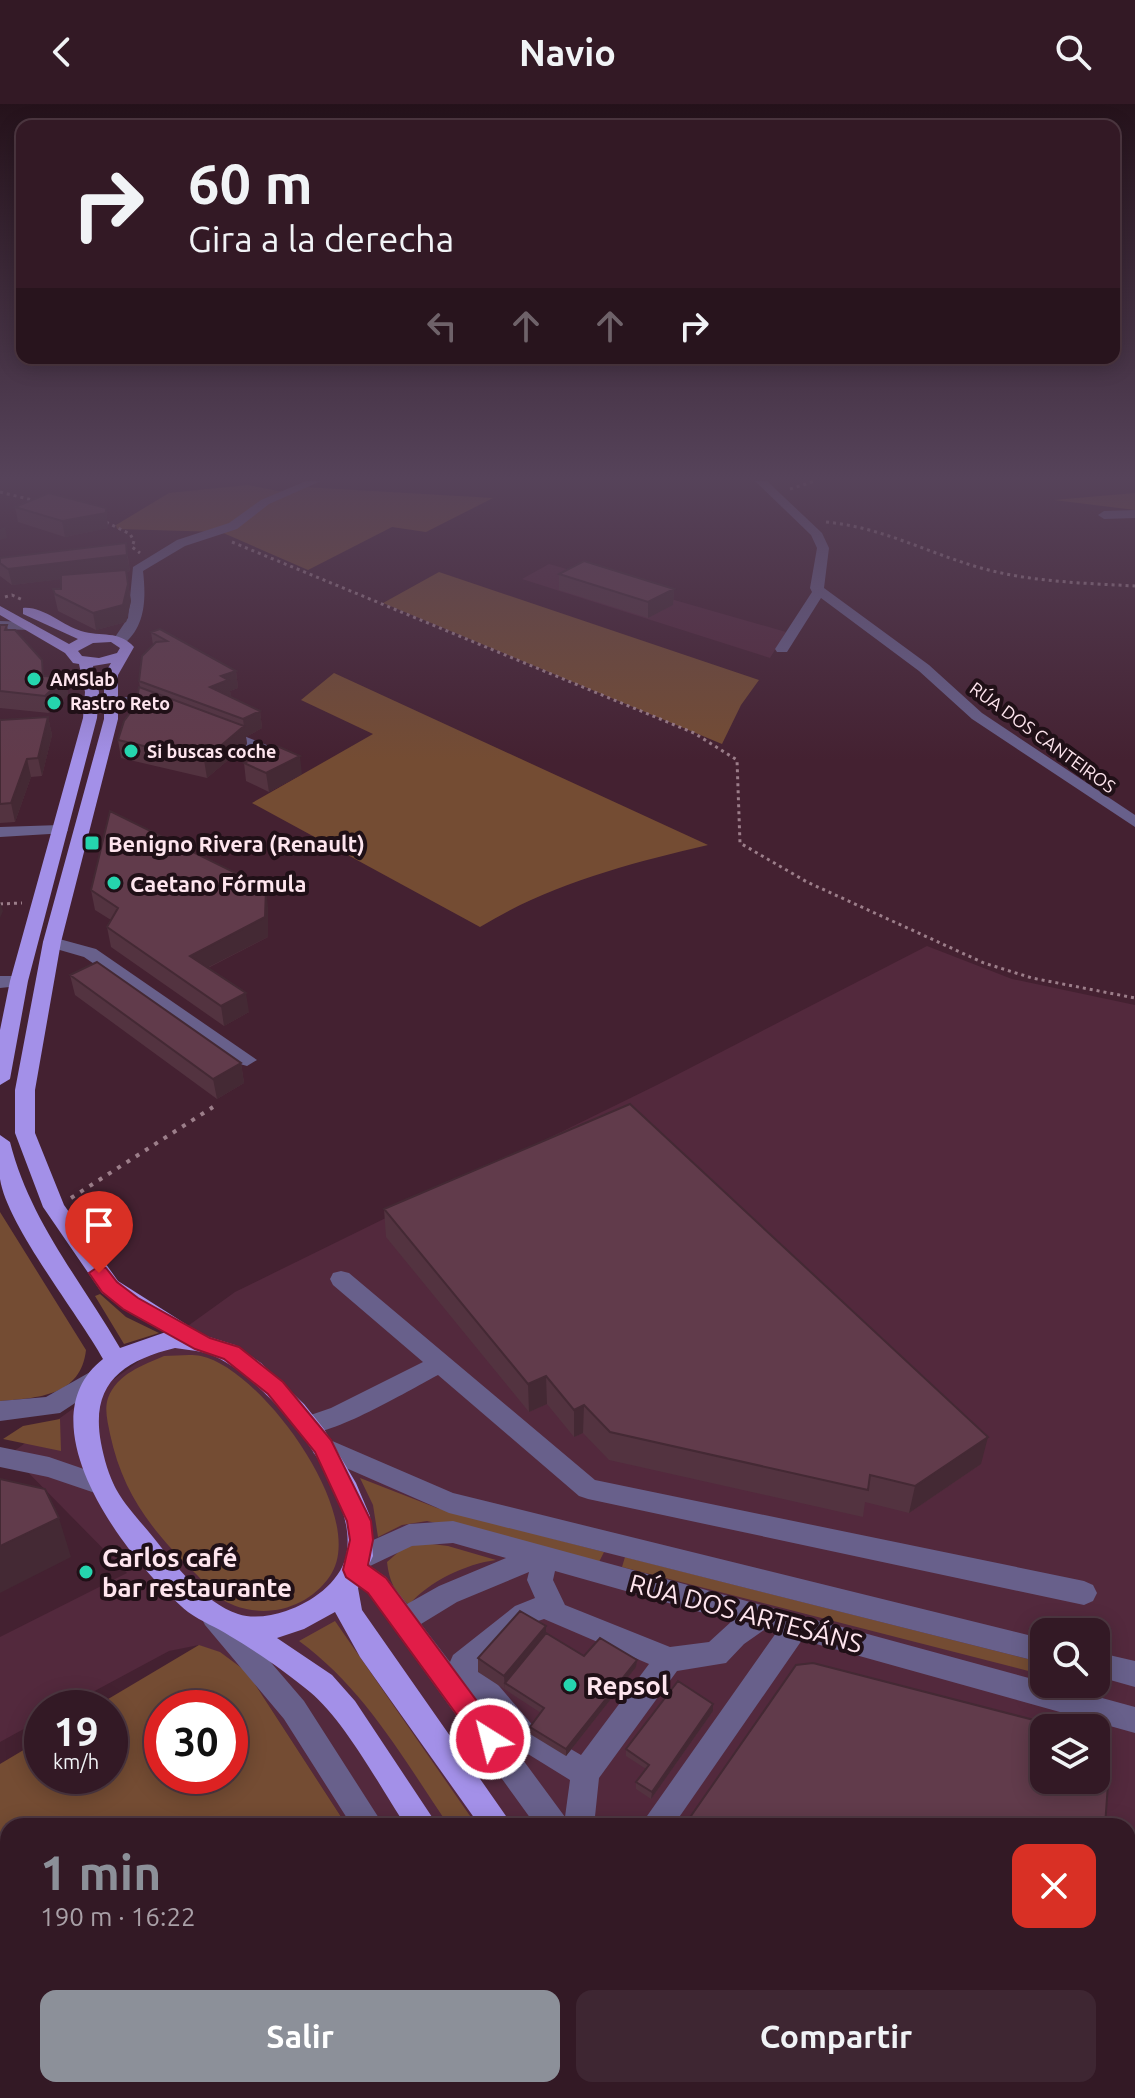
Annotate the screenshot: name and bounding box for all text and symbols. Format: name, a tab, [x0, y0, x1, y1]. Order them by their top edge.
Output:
icon: back	[40, 30, 84, 74]
icon: search	[1051, 30, 1095, 74]
text: Navio	[519, 32, 616, 73]
icon: right	[56, 152, 160, 256]
text: 60 m	[188, 152, 313, 215]
text: Gira a la derecha	[188, 218, 454, 259]
icon: left	[420, 304, 464, 348]
icon: ahead	[504, 304, 548, 348]
icon: ahead	[588, 304, 632, 348]
icon: right	[672, 304, 716, 348]
place label: AMSlab	[50, 669, 115, 689]
marker: AMSlab	[25, 670, 43, 688]
street label: RÚA DOS CANTEIROS	[966, 677, 1120, 796]
place label: Rastro Reto	[70, 693, 170, 713]
marker: Rastro Reto	[45, 694, 63, 712]
place label: Si buscas coche	[147, 741, 276, 761]
marker: Si buscas coche	[122, 742, 140, 760]
place label: Benigno Rivera (Renault)	[108, 831, 365, 857]
marker: Benigno Rivera (Renault)	[83, 834, 101, 852]
place label: Caetano Fórmula	[130, 871, 306, 896]
marker: Caetano Fórmula	[105, 874, 123, 892]
pin	[65, 1191, 133, 1273]
icon: arrive	[77, 1203, 121, 1247]
place label: Carlos café bar restaurante	[102, 1543, 292, 1602]
marker: Carlos café bar restaurante	[77, 1563, 95, 1581]
street label: RÚA DOS ARTESÁNS	[626, 1567, 866, 1658]
map controls	[1030, 1618, 1110, 1794]
button: search	[1030, 1618, 1110, 1698]
place label: Repsol	[586, 1671, 669, 1700]
marker: Repsol	[561, 1676, 579, 1694]
speed limit sign: 30	[144, 1690, 248, 1794]
position arrow	[448, 1697, 532, 1781]
text: 19	[53, 1709, 99, 1754]
button: layers	[1030, 1714, 1110, 1794]
text: km/h	[53, 1750, 99, 1773]
button: close	[1012, 1844, 1096, 1928]
text: 1 min	[40, 1845, 161, 1899]
text: 190 m · 16:22	[40, 1902, 196, 1931]
button: Salir	[40, 1990, 560, 2082]
button: Compartir	[576, 1990, 1096, 2082]

